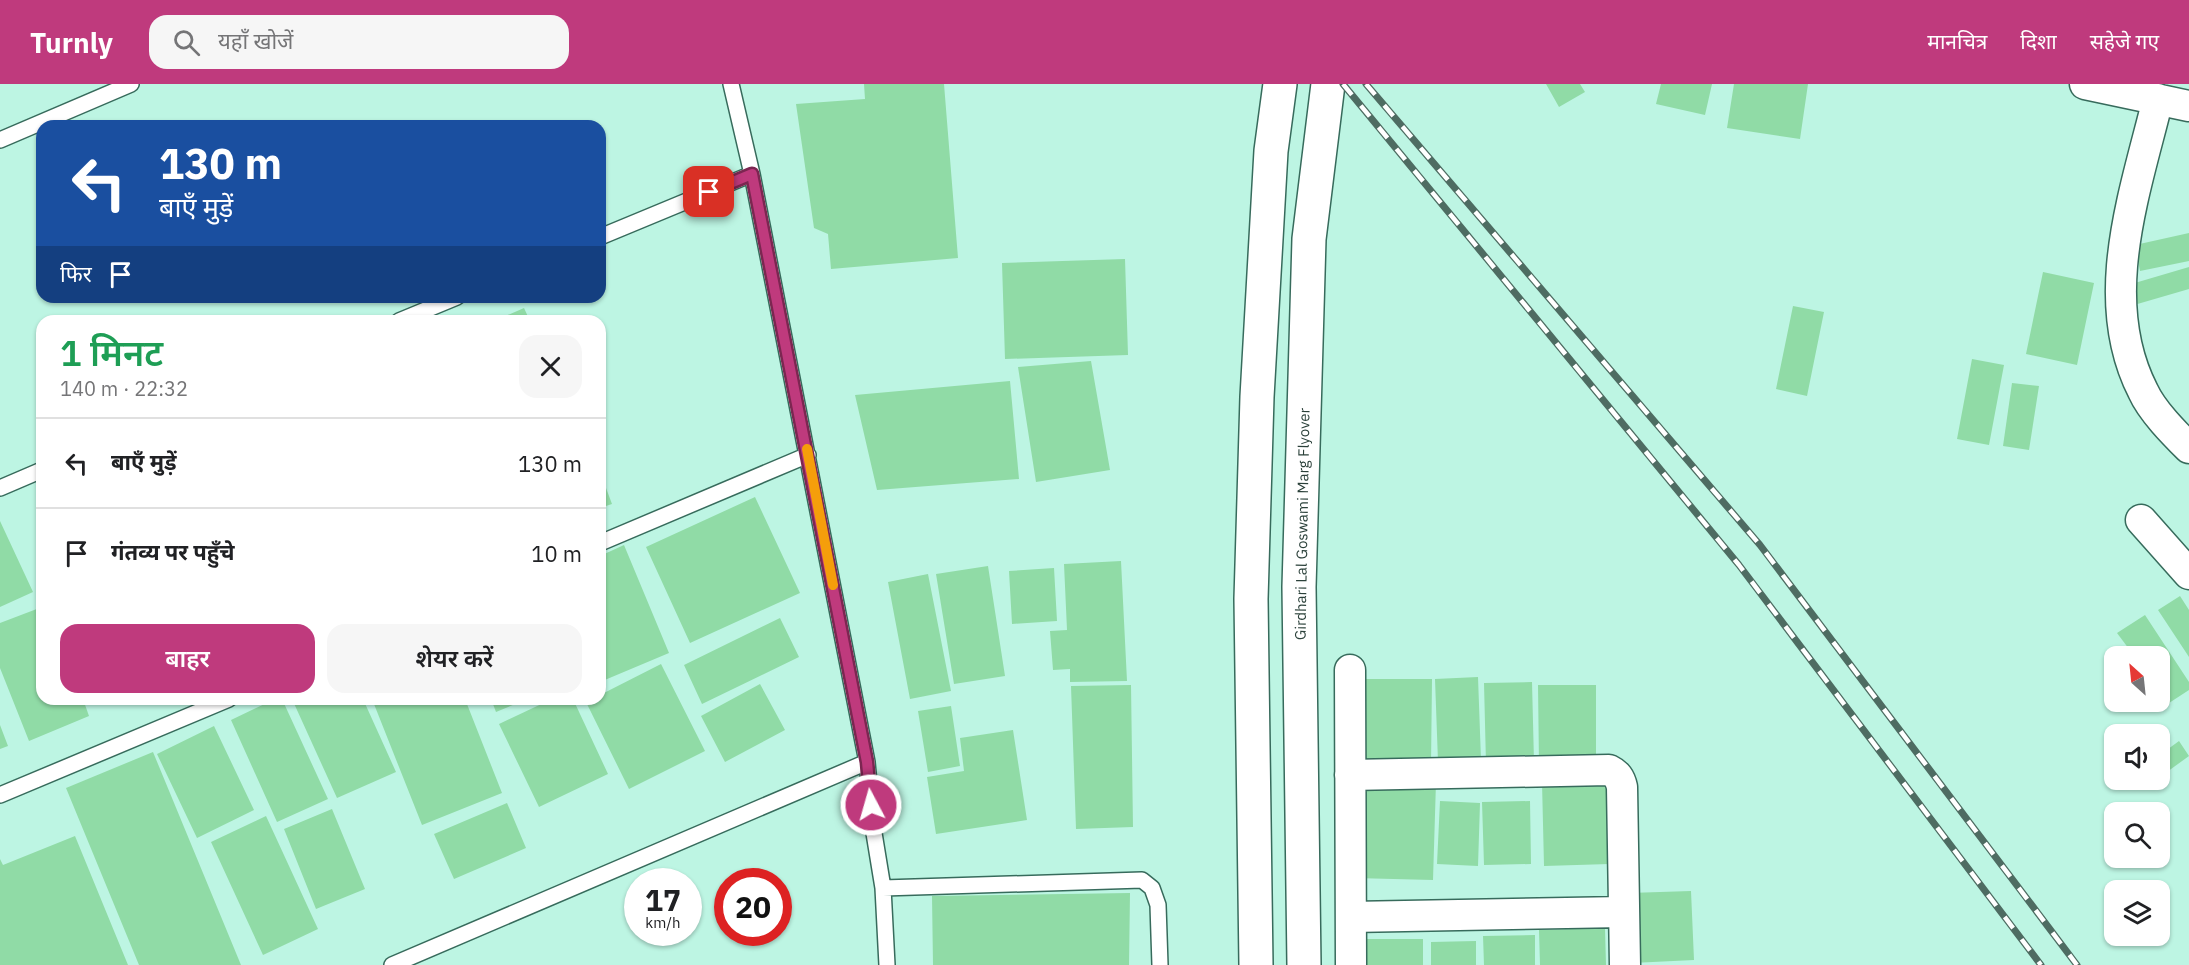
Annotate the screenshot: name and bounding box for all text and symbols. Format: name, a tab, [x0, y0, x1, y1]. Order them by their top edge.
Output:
search box	[149, 15, 569, 69]
text: Turnly	[30, 24, 113, 61]
icon: search	[170, 26, 203, 59]
text: यहाँ खोजें	[218, 26, 293, 55]
text: मानचित्र	[1927, 27, 1987, 55]
text: दिशा	[2020, 27, 2057, 55]
text: सहेजे गए	[2090, 27, 2159, 55]
text: 130 m	[159, 136, 282, 191]
icon: left	[60, 144, 138, 222]
pin	[683, 166, 734, 217]
icon: arrive	[692, 175, 725, 208]
text: बाएँ मुड़ें	[159, 189, 233, 224]
icon: arrive	[104, 258, 137, 291]
text: फिर	[60, 259, 92, 288]
text: 1 मिनट	[60, 329, 163, 376]
button: close	[519, 335, 582, 398]
text: 140 m · 22:32	[60, 375, 188, 402]
street label: Girdhari Lal Goswami Marg Flyover	[1290, 407, 1314, 640]
icon: left	[60, 447, 93, 480]
text: बाएँ मुड़ें	[111, 447, 177, 476]
text: 130 m	[518, 449, 582, 478]
icon: arrive	[60, 537, 93, 570]
text: गंतव्य पर पहुँचे	[111, 537, 235, 566]
text: 10 m	[531, 539, 582, 568]
button: बाहर	[60, 624, 315, 693]
button: शेयर करें	[327, 624, 582, 693]
north arrow	[2104, 646, 2170, 712]
map controls	[2104, 646, 2170, 946]
button: sound	[2104, 724, 2170, 790]
position arrow	[839, 773, 903, 837]
button: search	[2104, 802, 2170, 868]
speed limit sign: 20	[714, 868, 792, 946]
text: 17	[645, 880, 681, 919]
button: layers	[2104, 880, 2170, 946]
text: km/h	[645, 913, 681, 932]

